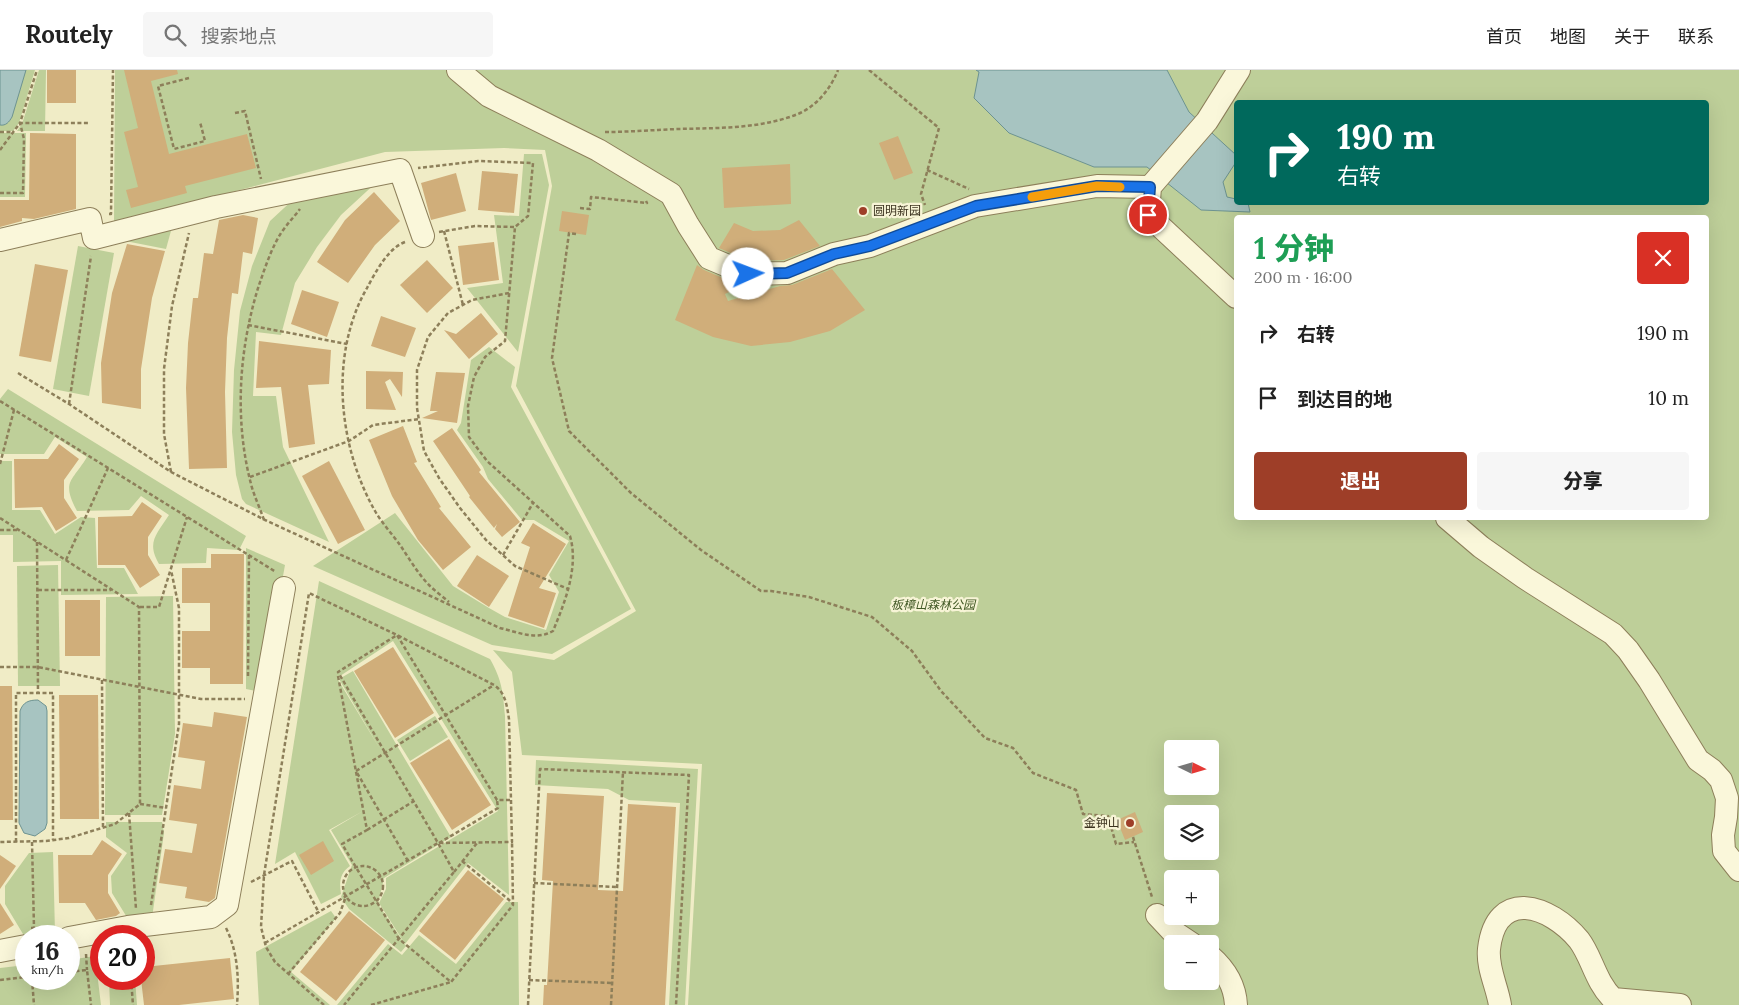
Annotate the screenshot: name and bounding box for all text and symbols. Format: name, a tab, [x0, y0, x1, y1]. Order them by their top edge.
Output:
search box	[143, 12, 493, 57]
text: Routely	[25, 19, 113, 50]
icon: search	[161, 21, 189, 49]
text: 搜索地点	[201, 24, 277, 48]
text: 首页	[1486, 25, 1522, 48]
text: 地图	[1550, 25, 1586, 48]
text: 关于	[1614, 25, 1650, 48]
text: 联系	[1678, 25, 1714, 48]
text: 190 m	[1337, 114, 1435, 159]
icon: right	[1254, 120, 1319, 185]
text: 右转	[1337, 162, 1381, 190]
pin	[1127, 194, 1169, 236]
icon: arrive	[1134, 201, 1162, 229]
place label: 圆明新园	[873, 203, 921, 218]
marker: 圆明新园	[857, 205, 869, 217]
text: 1 分钟	[1254, 229, 1334, 267]
button: close	[1637, 232, 1689, 284]
position arrow	[721, 247, 773, 299]
text: 200 m · 16:00	[1254, 267, 1352, 287]
icon: right	[1254, 319, 1282, 347]
text: 190 m	[1637, 321, 1689, 345]
text: 右转	[1297, 322, 1335, 346]
icon: arrive	[1254, 384, 1282, 412]
text: 10 m	[1648, 386, 1689, 410]
text: 到达目的地	[1297, 387, 1392, 411]
button: 退出	[1254, 452, 1467, 510]
button: 分享	[1477, 452, 1689, 510]
park label: 板樟山森林公园	[891, 597, 977, 612]
north arrow	[1164, 740, 1219, 795]
map controls	[1164, 740, 1219, 990]
button: layers	[1164, 805, 1219, 860]
place label: 金钟山	[1084, 815, 1120, 830]
marker: 金钟山	[1124, 817, 1136, 829]
button: +	[1164, 870, 1219, 925]
speed limit sign: 20	[90, 925, 155, 990]
text: 16	[35, 935, 60, 967]
button: −	[1164, 935, 1219, 990]
text: km/h	[31, 962, 64, 977]

